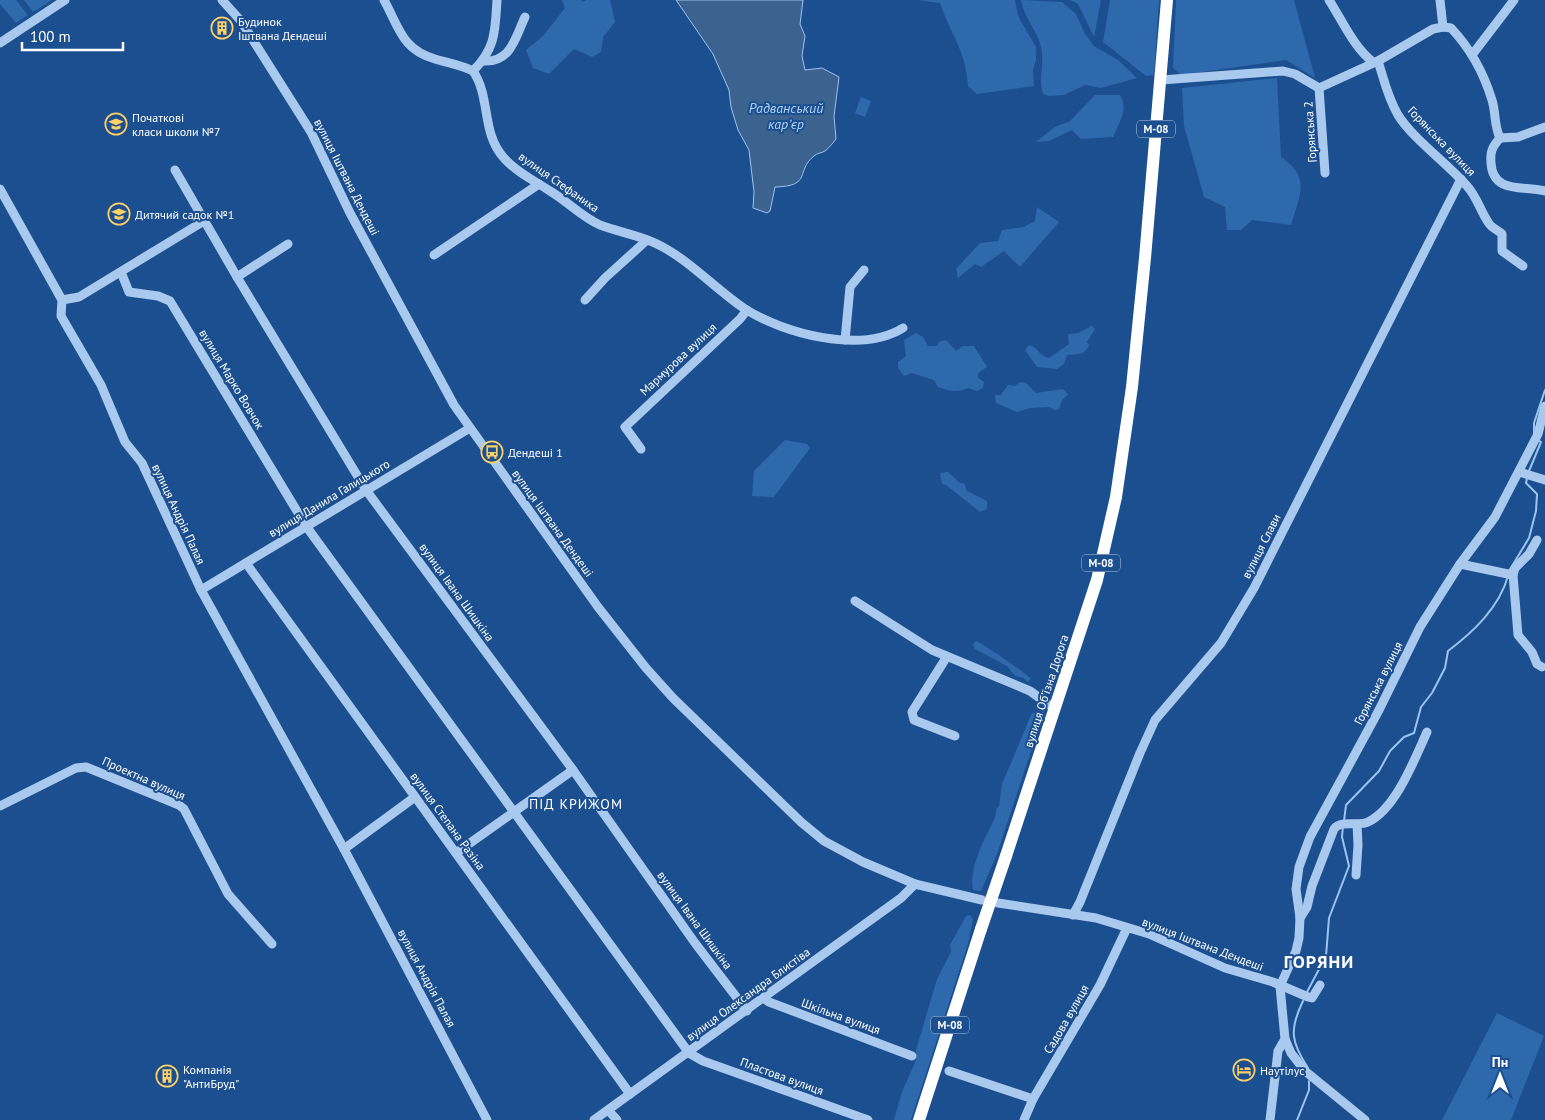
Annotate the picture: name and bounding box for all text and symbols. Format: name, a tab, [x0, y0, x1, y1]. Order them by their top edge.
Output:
place label: Будинок Іштвана Дєндеші	[238, 14, 327, 43]
building icon: Будинок Іштвана Дєндеші	[210, 16, 234, 40]
scale bar	[22, 20, 124, 52]
text: 100 m	[30, 27, 71, 46]
water label: Радванський карʼєр	[749, 99, 823, 133]
street label: Горянська 2	[1300, 101, 1320, 163]
street label: Горянська вулиця	[1405, 103, 1479, 179]
place label: Початкові класи школи №7	[132, 110, 221, 139]
school or university icon: Початкові класи школи №7	[104, 112, 128, 136]
street label: вулиця Іштвана Дендеші	[311, 116, 383, 238]
road number: М-08	[1137, 120, 1175, 138]
street label: вулиця Стефаника	[516, 149, 602, 215]
school or university icon: Дитячий садок №1	[107, 202, 131, 226]
place label: Дитячий садок №1	[135, 207, 234, 222]
street label: Мармурова вулиця	[636, 320, 720, 398]
street label: вулиця Марко Вовчок	[196, 326, 268, 432]
bus stop icon: Дендеші 1	[480, 440, 504, 464]
place label: Дендеші 1	[508, 445, 563, 460]
street label: вулиця Данила Галицького	[266, 456, 392, 540]
street label: вулиця Андрія Палая	[149, 461, 209, 567]
street label: вулиця Іштвана Дендеші	[509, 466, 597, 580]
street label: вулиця Слави	[1238, 511, 1284, 581]
street label: вулиця Івана Шишкіна	[416, 540, 498, 644]
road number: М-08	[1082, 554, 1120, 572]
street label: вулиця Обʼїзна Дорога	[1021, 633, 1071, 749]
street label: Горянська вулиця	[1351, 639, 1405, 727]
street label: Проектна вулиця	[100, 753, 188, 803]
street label: вулиця Степана Разіна	[407, 769, 489, 873]
district label: ПІД КРИЖОМ	[529, 795, 623, 813]
street label: вулиця Івана Шишкіна	[654, 868, 736, 972]
street label: вулиця Іштвана Дендеші	[1140, 914, 1266, 974]
street label: вулиця Андрія Палая	[395, 926, 459, 1030]
street label: вулиця Олександра Блистіва	[683, 944, 813, 1044]
district label: ГОРЯНИ	[1284, 950, 1354, 973]
street label: Садова вулиця	[1040, 982, 1092, 1056]
street label: Шкільна вулиця	[799, 995, 883, 1037]
road number: М-08	[931, 1016, 969, 1034]
north arrow	[1475, 1050, 1525, 1100]
text: Пн	[1492, 1053, 1508, 1071]
street label: Пластова вулиця	[738, 1054, 826, 1098]
hotel icon: Наутілус	[1232, 1058, 1256, 1082]
place label: Компанія "АнтиБруд"	[183, 1062, 239, 1091]
place label: Наутілус	[1260, 1063, 1305, 1078]
building icon: Компанія "АнтиБруд"	[155, 1064, 179, 1088]

